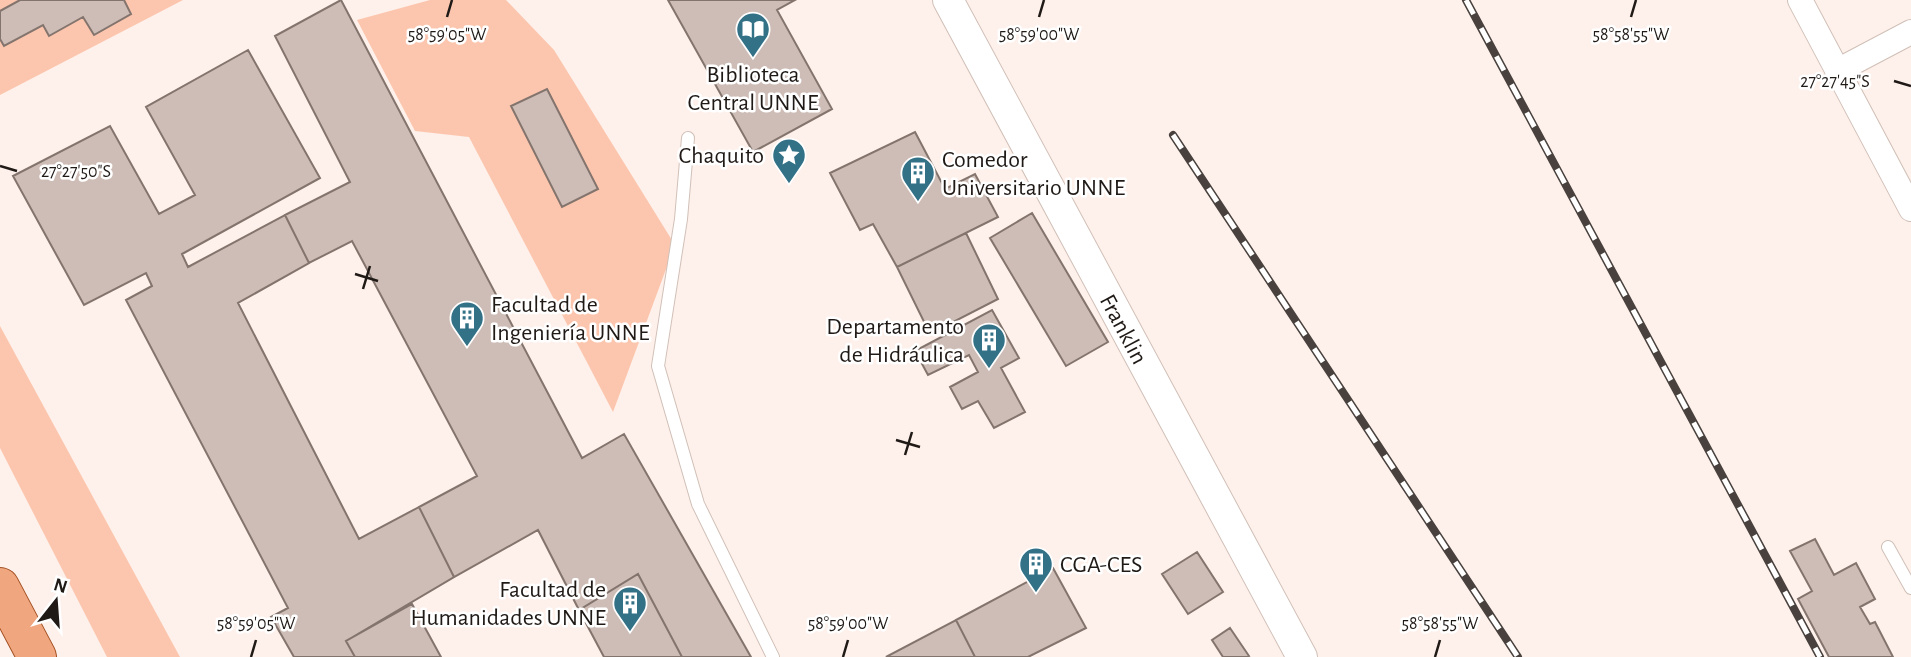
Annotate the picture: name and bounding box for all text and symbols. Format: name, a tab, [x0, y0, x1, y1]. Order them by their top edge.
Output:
library icon: Biblioteca Central UNNE	[734, 10, 772, 59]
text: 58°59'05"W	[408, 26, 486, 44]
text: 58°59'00"W	[999, 26, 1079, 44]
text: 58°58'55"W	[1593, 26, 1669, 44]
place label: Biblioteca Central UNNE	[688, 63, 819, 115]
text: 27°27'45"S	[1800, 73, 1870, 91]
place icon: Chaquito	[770, 136, 808, 185]
place label: Chaquito	[679, 144, 764, 168]
place label: Comedor Universitario UNNE	[942, 148, 1126, 200]
building icon: Comedor Universitario UNNE	[899, 154, 937, 203]
text: 27°27'50"S	[41, 163, 111, 181]
street label: Franklin	[1095, 291, 1151, 368]
place label: Facultad de Ingeniería UNNE	[491, 293, 650, 345]
building icon: Facultad de Ingeniería UNNE	[448, 299, 486, 348]
place label: Departamento de Hidráulica	[826, 315, 964, 367]
building icon: Departamento de Hidráulica	[970, 321, 1008, 370]
building icon: CGA-CES	[1017, 545, 1055, 594]
place label: CGA-CES	[1060, 553, 1142, 577]
north arrow	[21, 566, 91, 636]
text: N	[51, 575, 70, 597]
place label: Facultad de Humanidades UNNE	[410, 578, 606, 630]
building icon: Facultad de Humanidades UNNE	[611, 584, 649, 633]
text: 58°59'05"W	[217, 615, 295, 633]
text: 58°59'00"W	[808, 615, 888, 633]
text: 58°58'55"W	[1402, 615, 1478, 633]

